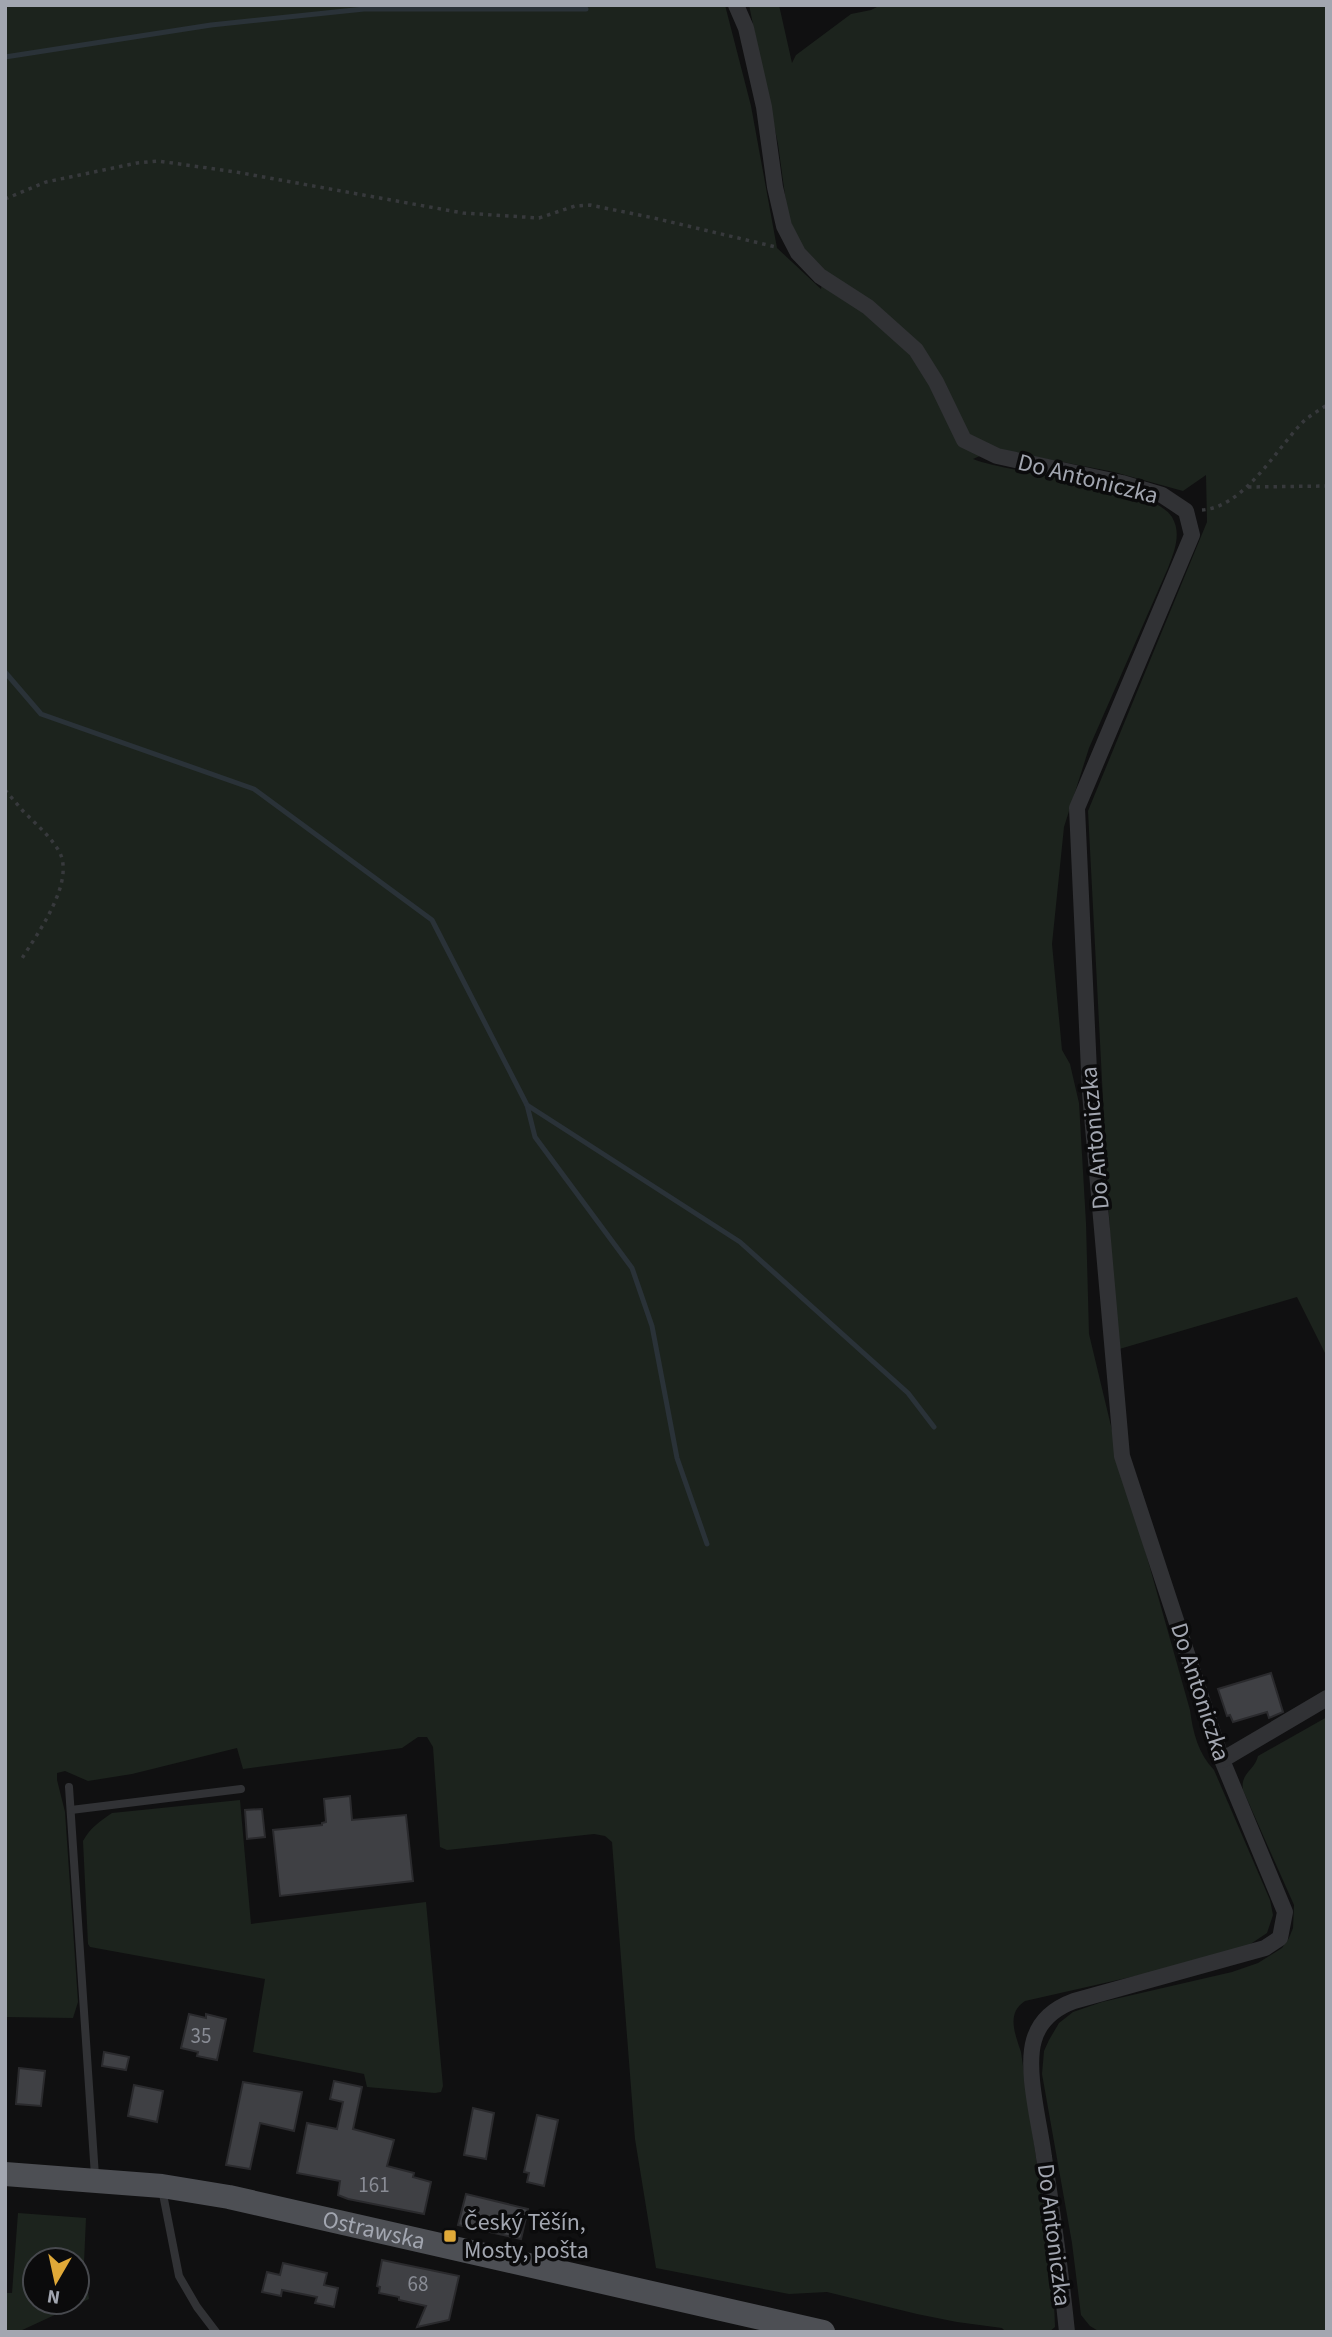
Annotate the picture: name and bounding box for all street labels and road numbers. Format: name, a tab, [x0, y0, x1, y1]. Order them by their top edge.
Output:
street label: Do Antoniczka	[1014, 445, 1162, 513]
street label: Do Antoniczka	[1071, 1065, 1119, 1211]
street label: Do Antoniczka	[1161, 1618, 1239, 1766]
street label: Do Antoniczka	[1028, 2162, 1080, 2308]
street label: Ostrawska	[319, 2201, 429, 2259]

